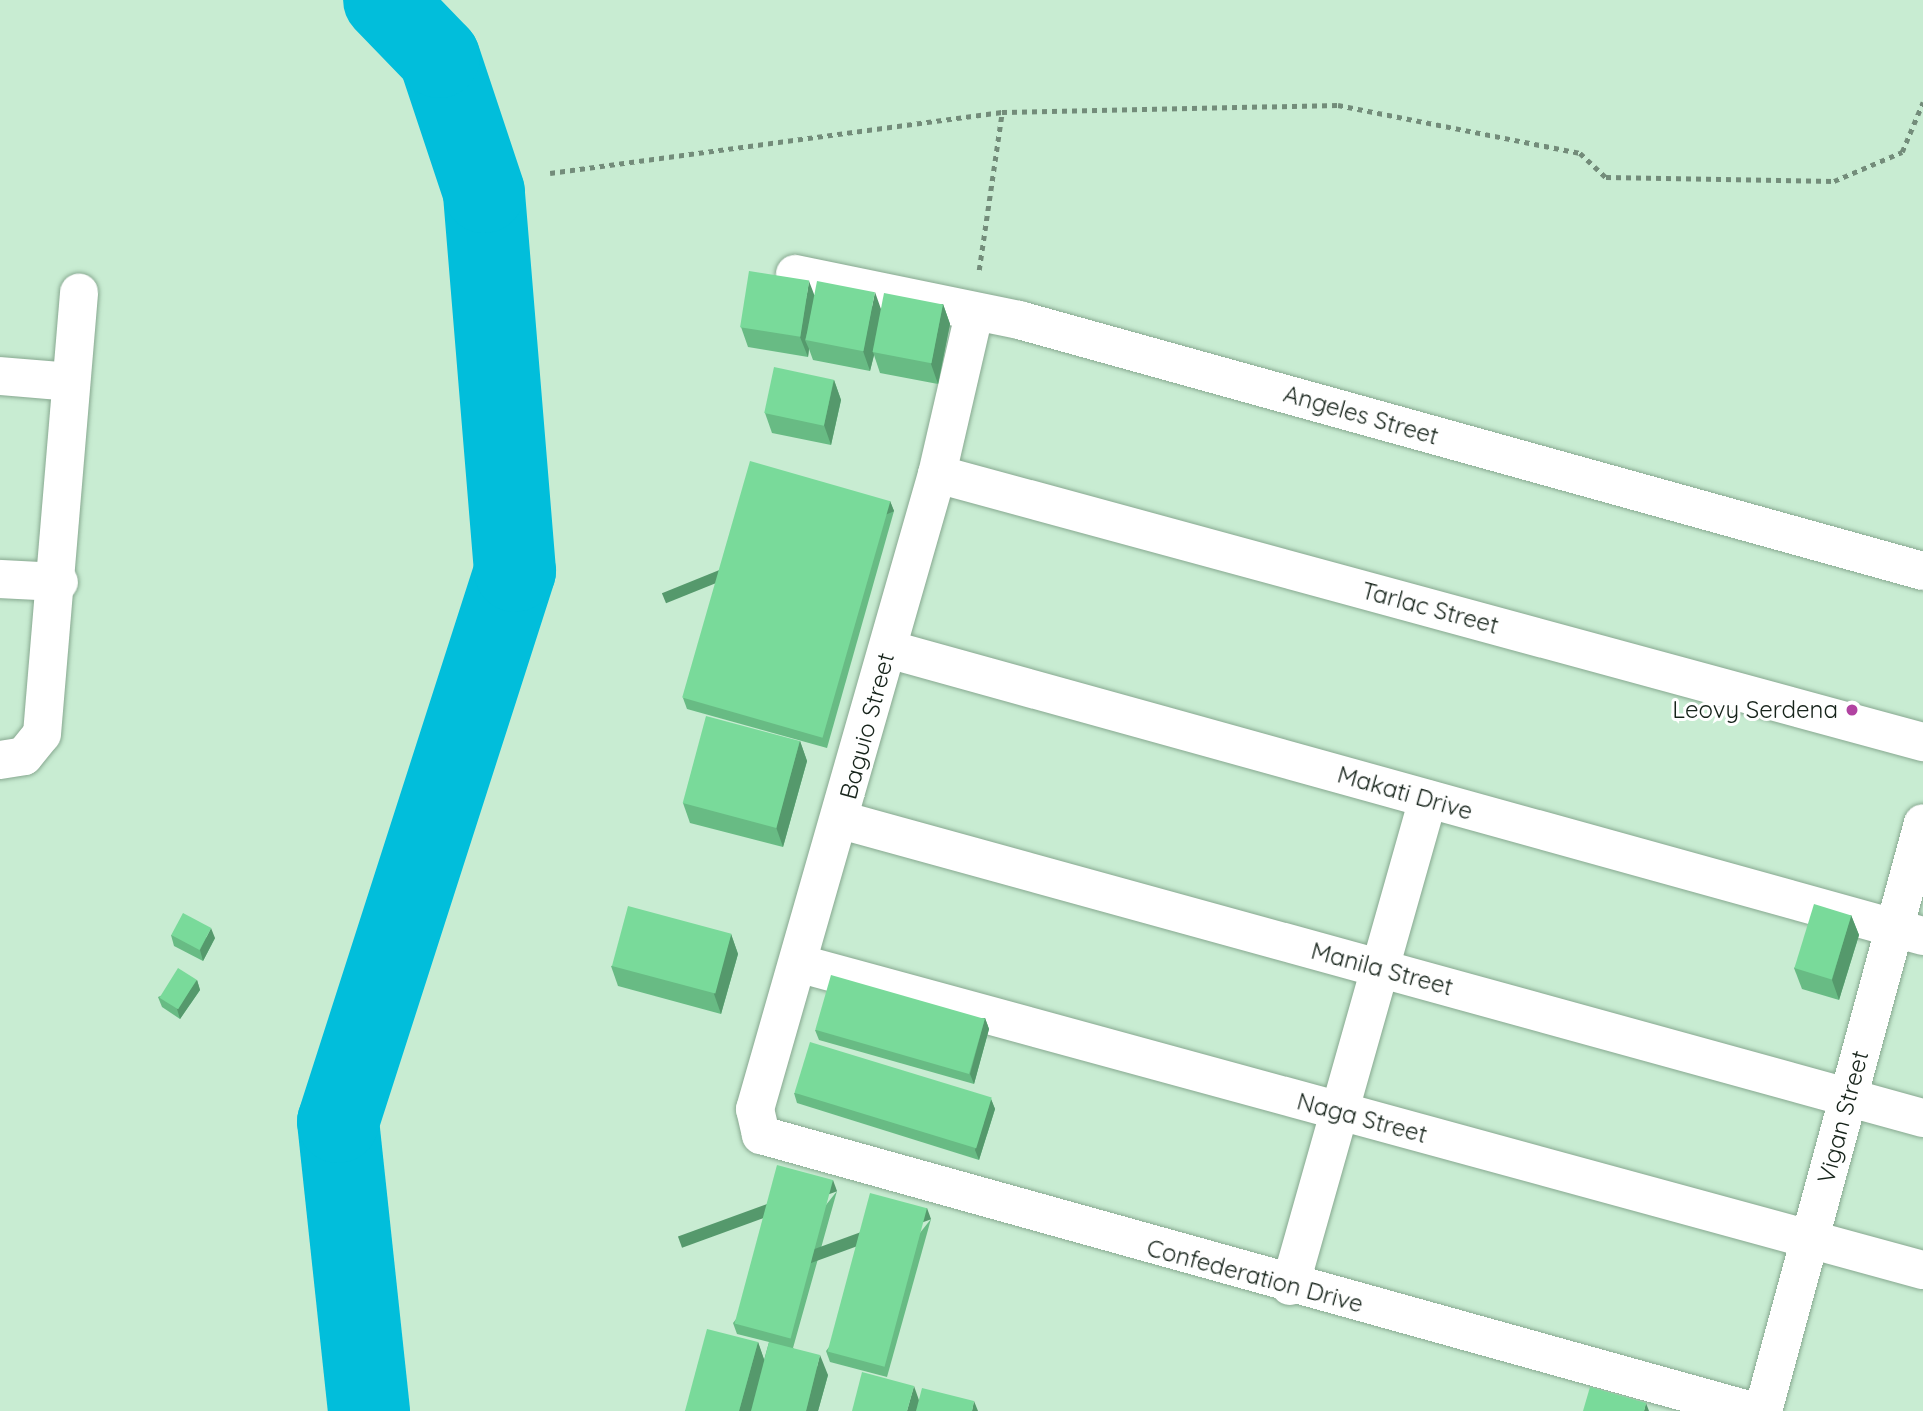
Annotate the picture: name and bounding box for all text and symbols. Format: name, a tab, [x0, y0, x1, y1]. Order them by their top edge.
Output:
street label: Angeles Street	[1280, 379, 1442, 451]
street label: Tarlac Street	[1358, 576, 1502, 640]
street label: Baguio Street	[834, 650, 900, 802]
place label: Leovy Serdena	[1672, 696, 1838, 724]
marker: Leovy Serdena	[1844, 702, 1860, 718]
street label: Makati Drive	[1334, 760, 1476, 826]
street label: Manila Street	[1308, 936, 1456, 1002]
street label: Vigan Street	[1811, 1047, 1875, 1187]
street label: Naga Street	[1294, 1087, 1430, 1149]
street label: Confederation Drive	[1144, 1233, 1366, 1319]

